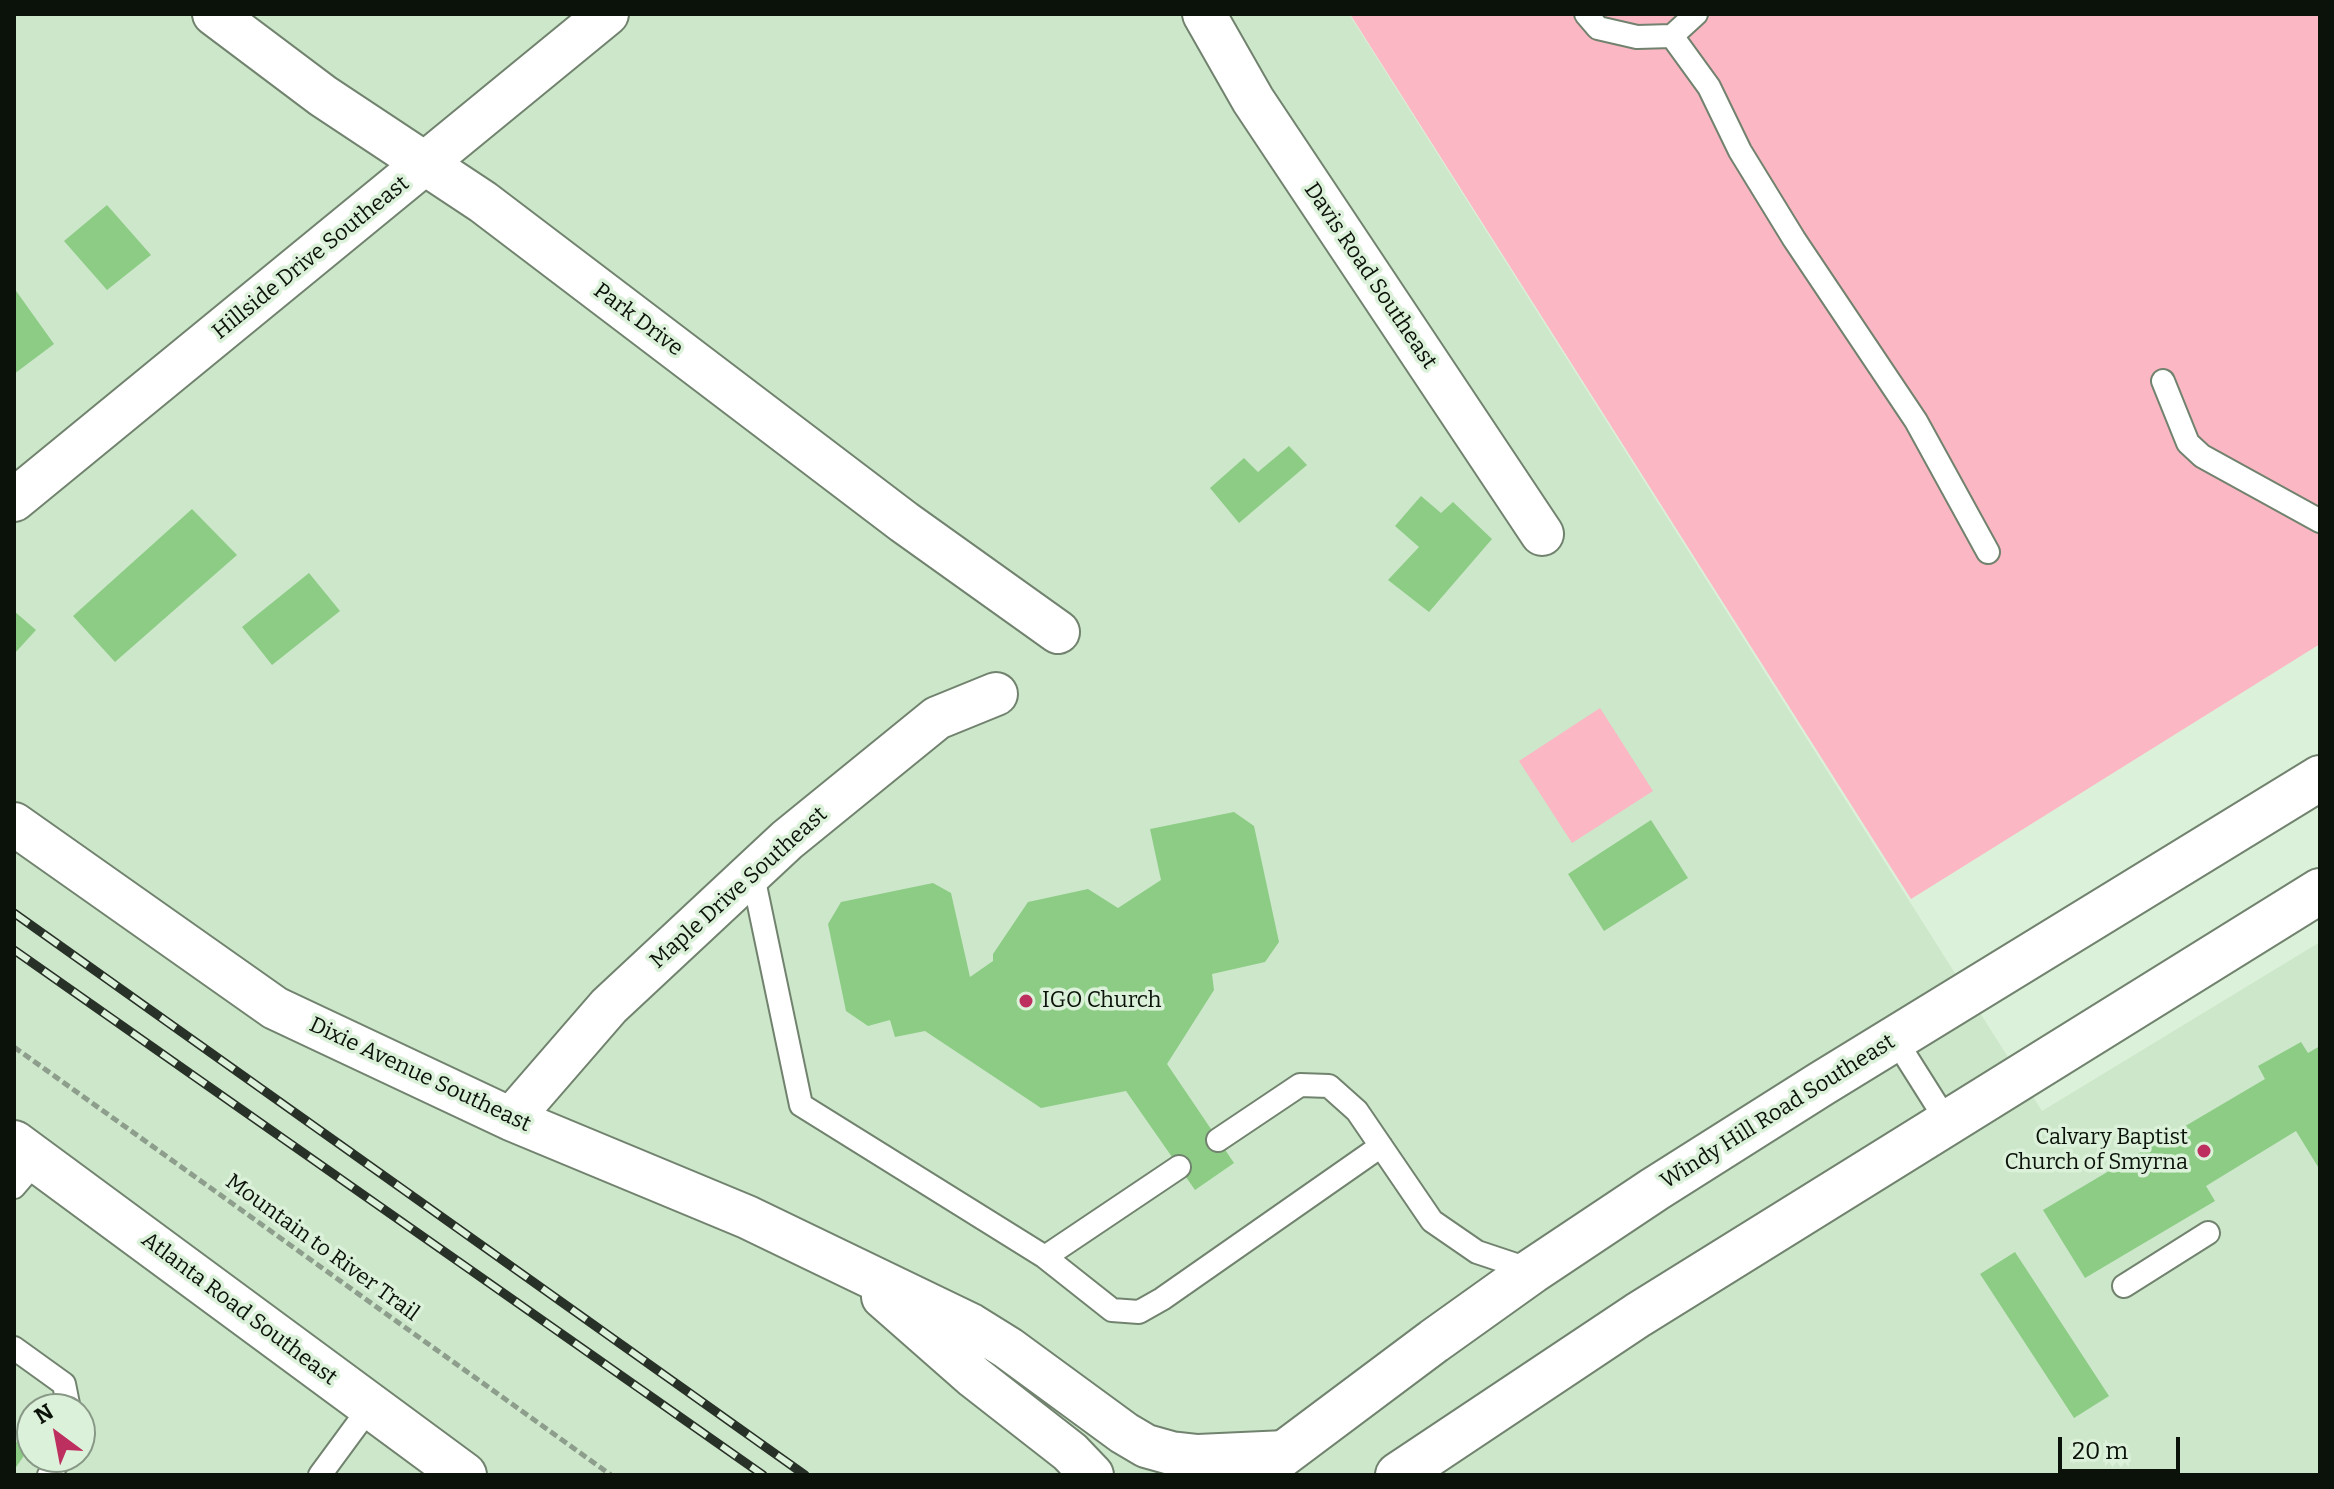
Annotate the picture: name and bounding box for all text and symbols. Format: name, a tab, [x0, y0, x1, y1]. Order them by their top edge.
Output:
street label: Hillside Drive Southeast	[207, 171, 415, 345]
street label: Davis Road Southeast	[1298, 178, 1442, 374]
street label: Park Drive	[588, 278, 688, 362]
street label: Maple Drive Southeast	[645, 802, 833, 974]
place label: IGO Church	[1042, 988, 1161, 1014]
marker: IGO Church	[1017, 992, 1035, 1010]
street label: Dixie Avenue Southeast	[305, 1012, 535, 1138]
street label: Windy Hill Road Southeast	[1656, 1029, 1900, 1195]
place label: Calvary Baptist Church of Smyrna	[2005, 1125, 2188, 1176]
marker: Calvary Baptist Church of Smyrna	[2195, 1142, 2213, 1160]
street label: Mountain to River Trail	[220, 1169, 424, 1327]
street label: Atlanta Road Southeast	[136, 1227, 342, 1391]
north arrow	[16, 1393, 96, 1473]
text: N	[30, 1398, 58, 1430]
scale bar	[2062, 1421, 2184, 1471]
text: 20 m	[2072, 1437, 2128, 1465]

